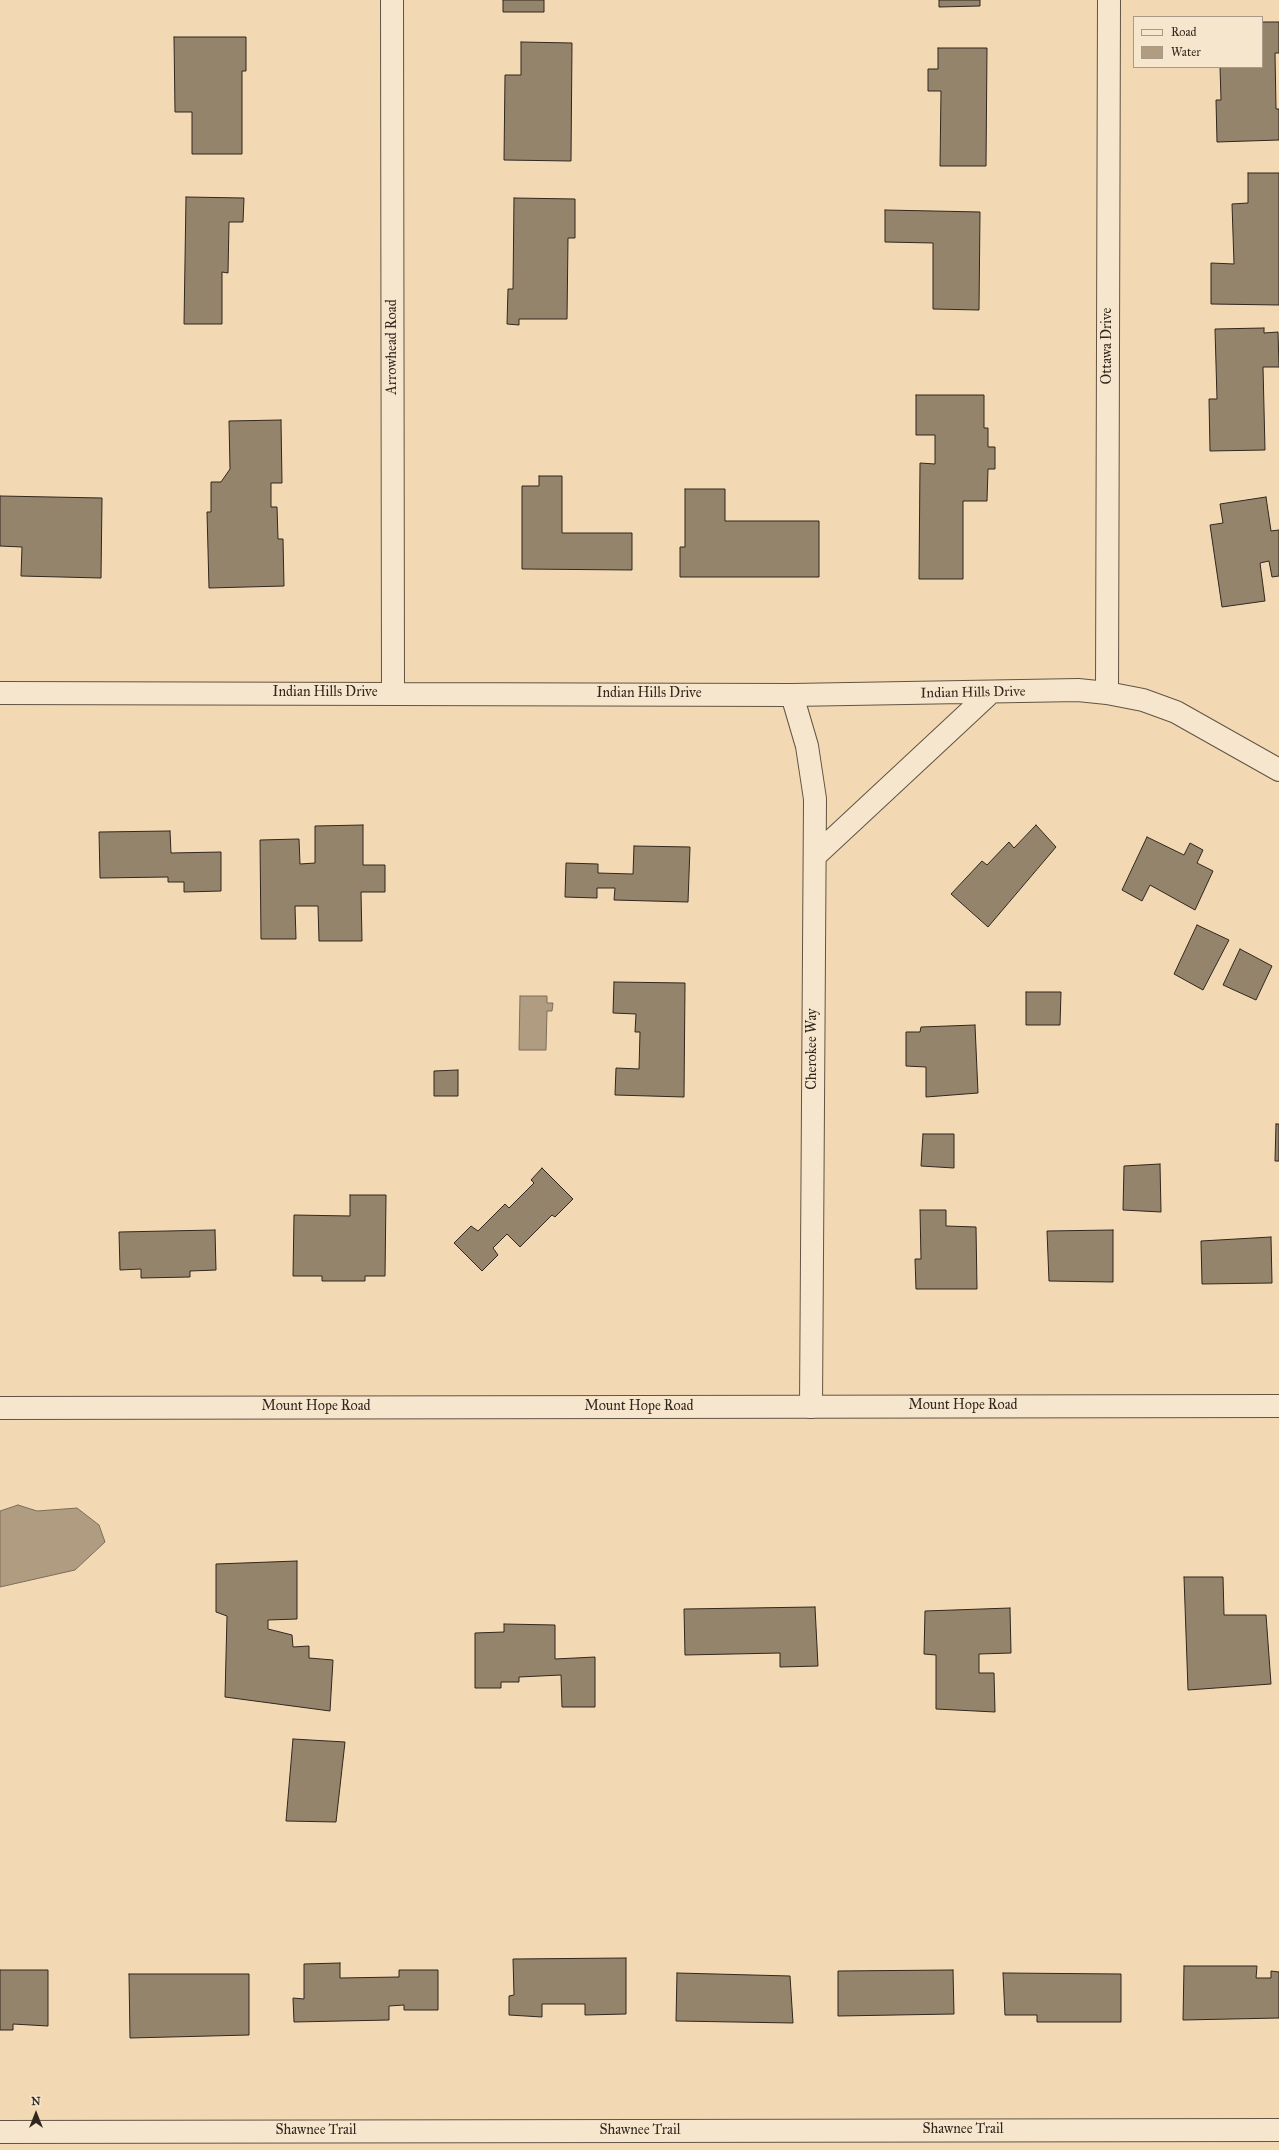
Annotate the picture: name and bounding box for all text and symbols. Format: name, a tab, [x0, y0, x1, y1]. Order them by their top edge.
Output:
legend	[1133, 16, 1263, 68]
text: Road	[1171, 25, 1197, 39]
text: Water	[1171, 45, 1201, 59]
street label: Arrowhead Road	[385, 299, 401, 395]
street label: Ottawa Drive	[1100, 308, 1116, 384]
street label: Indian Hills Drive	[920, 684, 1026, 702]
street label: Indian Hills Drive	[273, 685, 377, 701]
street label: Indian Hills Drive	[597, 686, 701, 702]
street label: Cherokee Way	[805, 1008, 821, 1090]
street label: Mount Hope Road	[908, 1398, 1018, 1414]
street label: Mount Hope Road	[261, 1399, 371, 1415]
street label: Mount Hope Road	[584, 1399, 694, 1415]
north arrow	[16, 2094, 56, 2134]
text: N	[31, 2095, 41, 2108]
street label: Shawnee Trail	[922, 2122, 1004, 2138]
street label: Shawnee Trail	[275, 2123, 357, 2139]
street label: Shawnee Trail	[599, 2123, 681, 2139]

